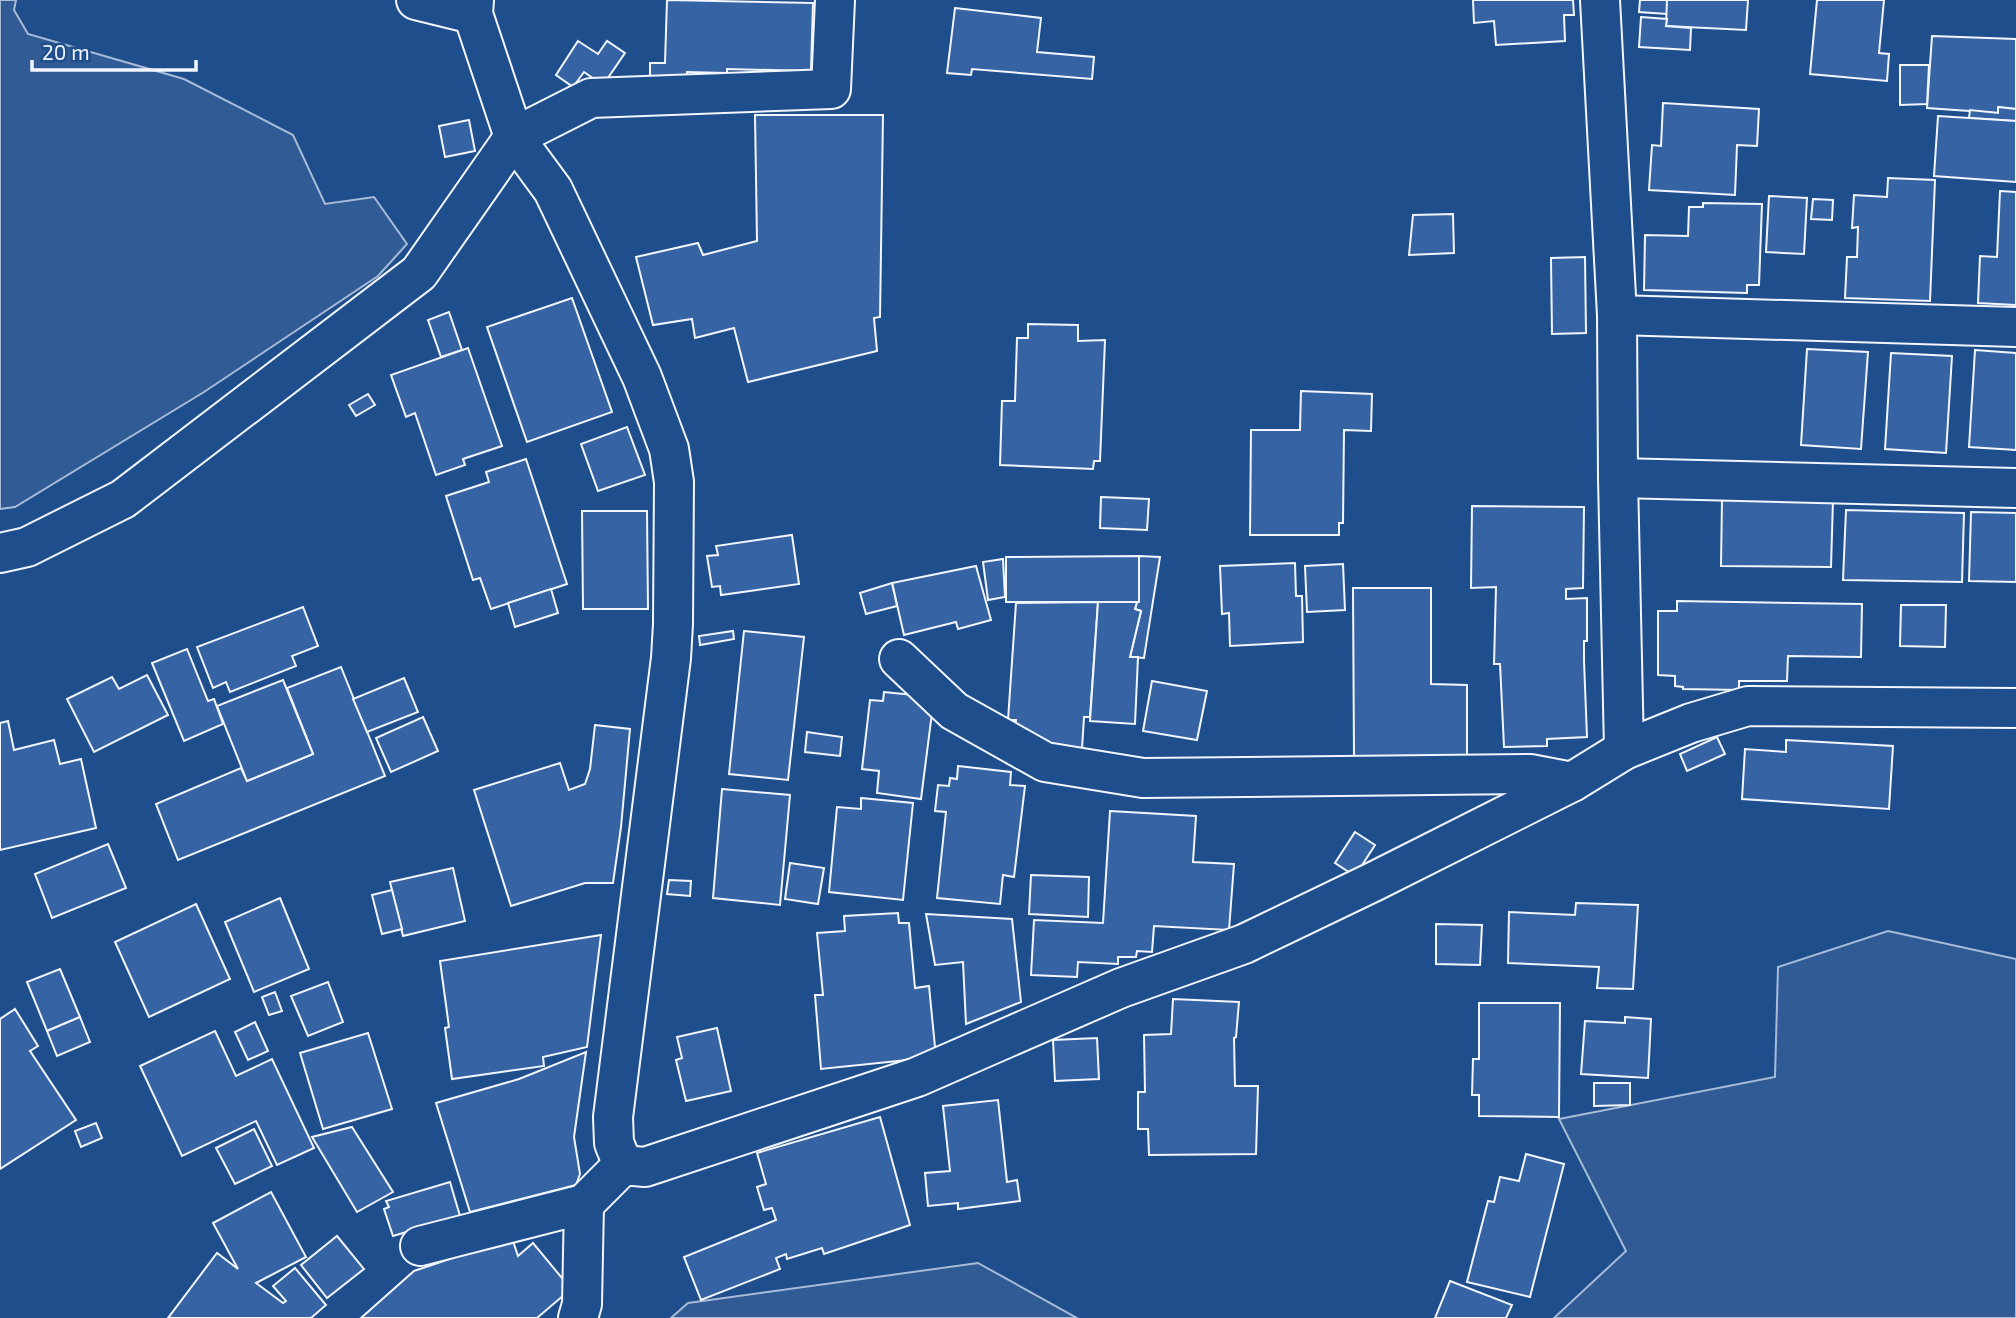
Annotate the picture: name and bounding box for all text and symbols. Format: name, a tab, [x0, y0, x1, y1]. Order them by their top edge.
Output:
scale bar	[32, 28, 196, 72]
text: 20 m	[42, 39, 90, 64]

